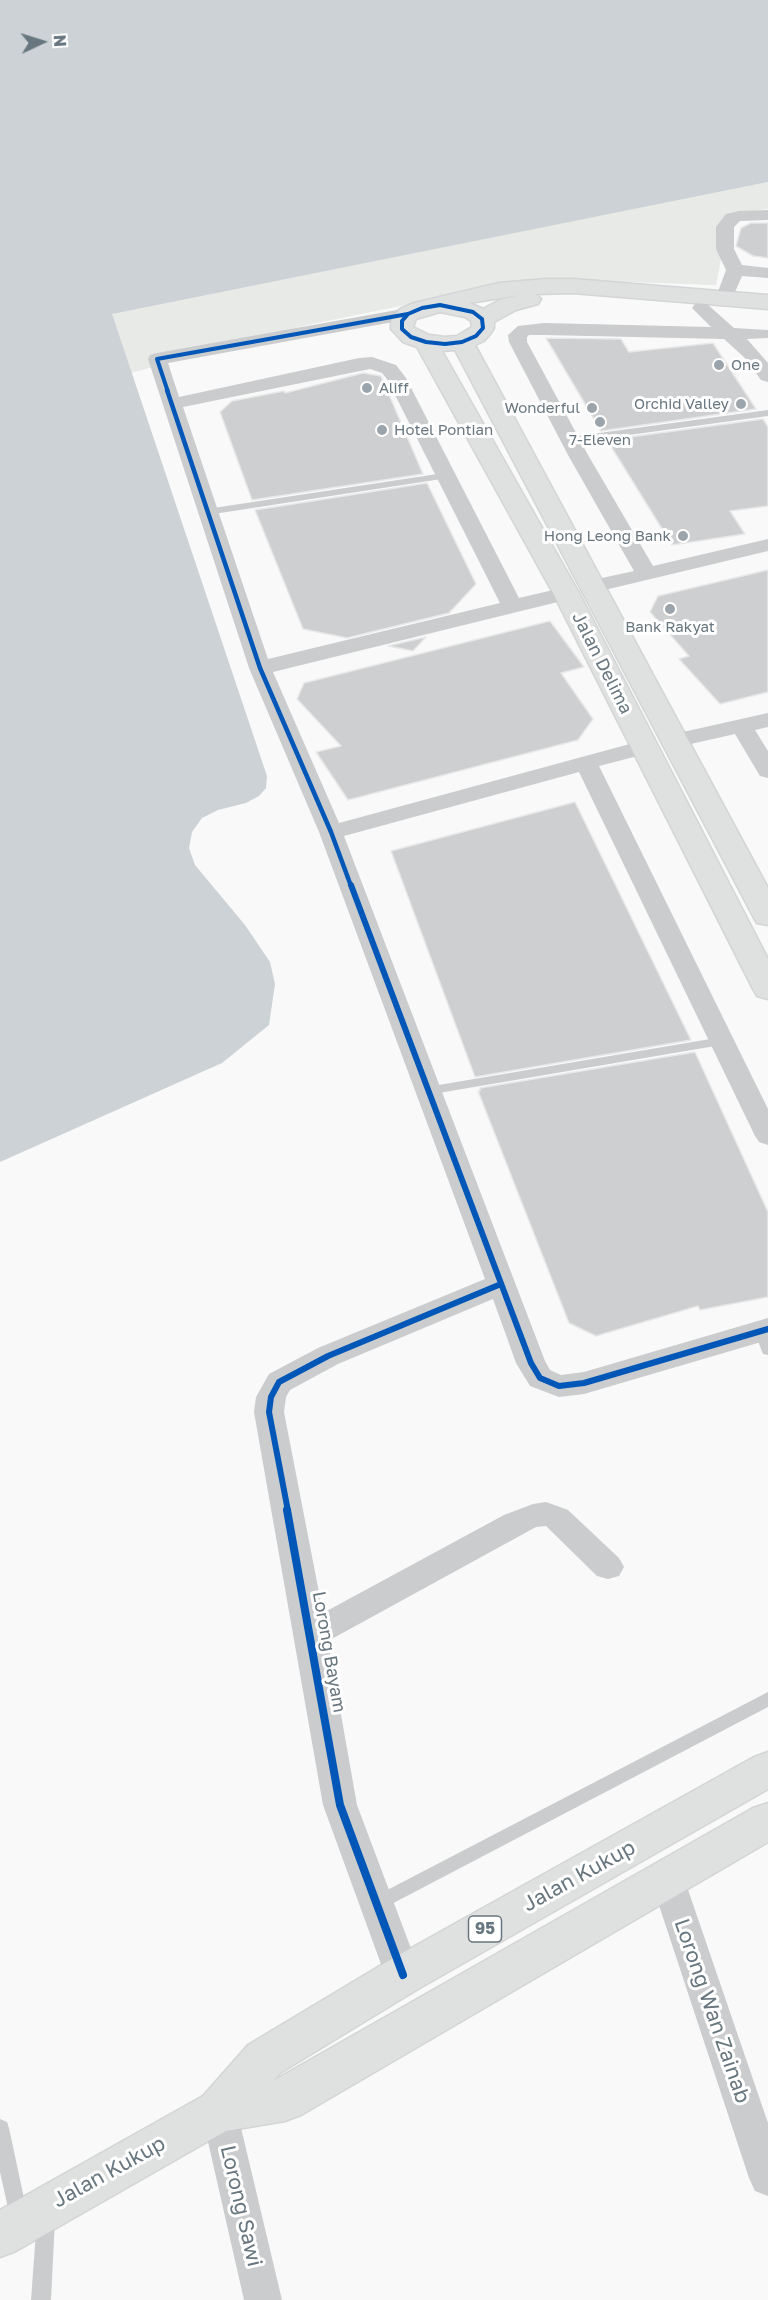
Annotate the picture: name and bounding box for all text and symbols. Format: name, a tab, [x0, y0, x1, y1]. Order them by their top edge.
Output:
north arrow	[12, 12, 72, 72]
text: N	[50, 34, 70, 48]
place label: One	[731, 356, 760, 374]
marker: One	[712, 358, 726, 372]
place label: Aliff	[379, 379, 409, 397]
marker: Aliff	[360, 381, 374, 395]
place label: Orchid Valley	[634, 395, 729, 413]
marker: Orchid Valley	[734, 397, 748, 411]
place label: Wonderful	[505, 399, 580, 417]
marker: Wonderful	[585, 401, 599, 415]
marker: 7-Eleven	[593, 415, 607, 429]
place label: Hotel Pontian	[394, 421, 493, 439]
marker: Hotel Pontian	[375, 423, 389, 437]
place label: 7-Eleven	[569, 431, 631, 449]
place label: Hong Leong Bank	[544, 527, 671, 545]
marker: Hong Leong Bank	[676, 529, 690, 543]
marker: Bank Rakyat	[663, 602, 677, 616]
street label: Jalan Delima	[567, 608, 637, 718]
place label: Bank Rakyat	[625, 618, 715, 636]
street label: Lorong Bayam	[308, 1590, 350, 1714]
street label: Jalan Kukup	[518, 1835, 640, 1917]
road number: 95	[468, 1916, 502, 1942]
street label: Lorong Wan Zainab	[669, 1916, 755, 2106]
street label: Jalan Kukup	[48, 2131, 170, 2213]
street label: Lorong Sawi	[215, 2143, 267, 2269]

